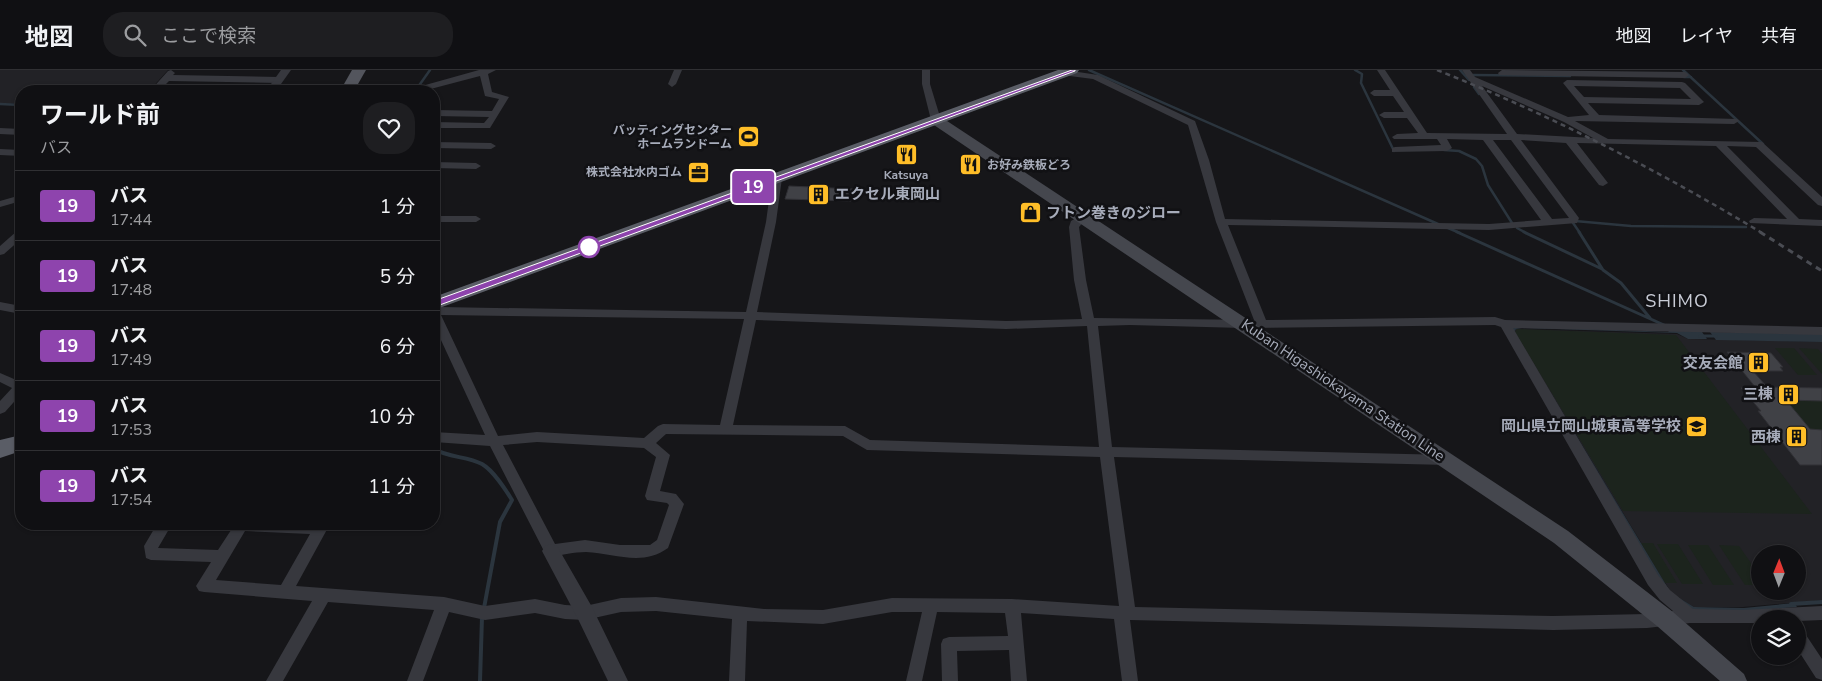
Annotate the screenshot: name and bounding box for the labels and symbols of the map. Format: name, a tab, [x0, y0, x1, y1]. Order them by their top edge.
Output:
place label: バッティングセンター ホームランドーム	[613, 122, 732, 152]
sports icon: バッティングセンター ホームランドーム	[736, 125, 760, 149]
restaurant icon: Katsuya	[894, 142, 918, 166]
restaurant icon: お好み鉄板どろ	[959, 153, 983, 177]
place label: お好み鉄板どろ	[987, 157, 1071, 173]
office icon: 株式会社水内ゴム	[686, 160, 710, 184]
place label: 株式会社水内ゴム	[586, 164, 682, 180]
place label: Katsuya	[884, 167, 928, 183]
line badge: 19	[730, 171, 776, 203]
building icon: エクセル東岡山	[807, 182, 831, 206]
place label: エクセル東岡山	[835, 184, 940, 204]
shop icon: フトン巻きのジロー	[1018, 201, 1042, 225]
place label: フトン巻きのジロー	[1046, 203, 1181, 223]
unlabelled marker	[578, 236, 600, 258]
district label: SHIMO	[1645, 289, 1709, 313]
street label: Kuban Higashiokayama Station Line	[1237, 314, 1449, 466]
building icon: 交友会館	[1747, 351, 1771, 375]
place label: 交友会館	[1683, 353, 1743, 373]
building icon: 三棟	[1777, 382, 1801, 406]
place label: 三棟	[1743, 384, 1773, 404]
school or university icon: 岡山県立岡山城東高等学校	[1685, 414, 1709, 438]
place label: 岡山県立岡山城東高等学校	[1501, 416, 1681, 436]
building icon: 西棟	[1785, 425, 1809, 449]
place label: 西棟	[1751, 427, 1781, 447]
north arrow	[1751, 545, 1806, 600]

